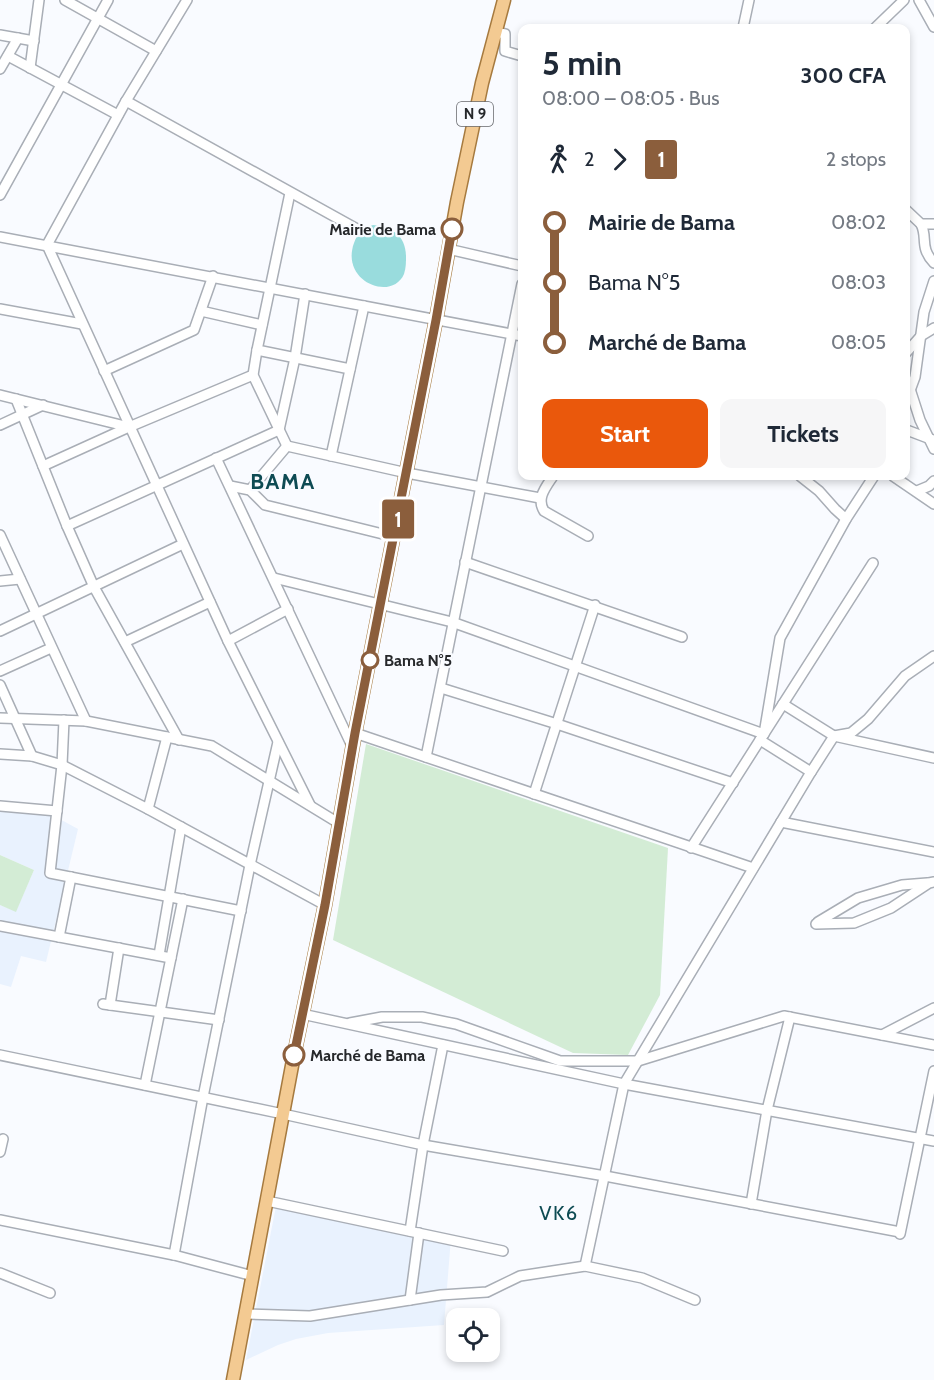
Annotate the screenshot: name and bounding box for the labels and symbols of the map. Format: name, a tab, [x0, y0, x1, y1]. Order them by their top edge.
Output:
road number: N 9	[457, 102, 493, 126]
marker: Mairie de Bama	[441, 218, 463, 240]
place label: Mairie de Bama	[329, 220, 436, 239]
district label: BAMA	[250, 468, 316, 495]
line badge: 1	[378, 500, 418, 538]
marker: Bama N°5	[361, 651, 379, 669]
place label: Bama N°5	[384, 651, 452, 670]
marker: Marché de Bama	[283, 1044, 305, 1066]
place label: Marché de Bama	[310, 1046, 425, 1065]
district label: VK6	[539, 1201, 579, 1225]

